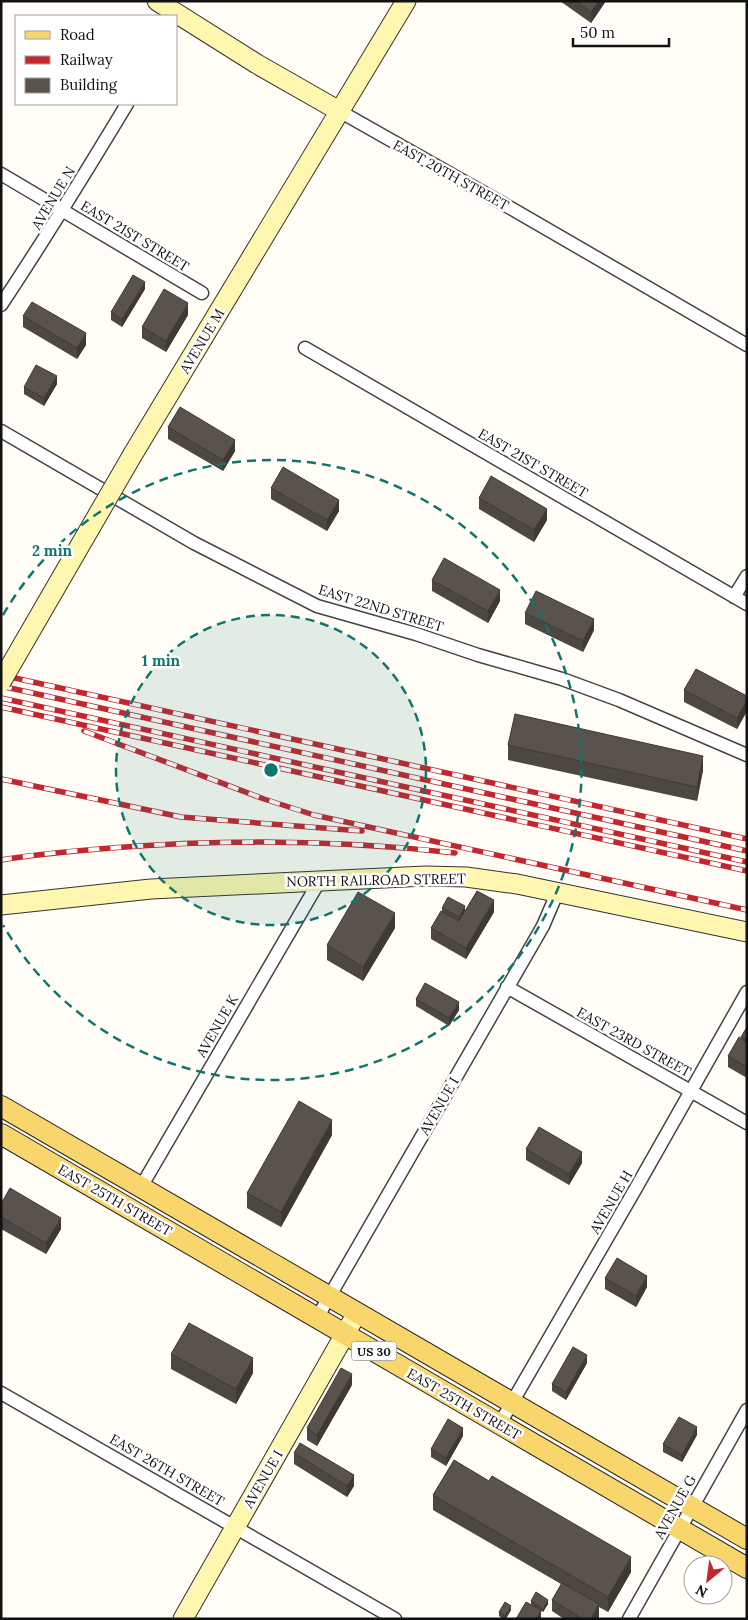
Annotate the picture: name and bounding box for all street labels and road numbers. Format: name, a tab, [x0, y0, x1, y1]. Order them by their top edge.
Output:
street label: EAST 20TH STREET	[390, 136, 512, 214]
street label: AVENUE N	[27, 163, 79, 234]
street label: EAST 21ST STREET	[78, 197, 193, 275]
street label: AVENUE M	[175, 305, 228, 378]
street label: EAST 21ST STREET	[475, 424, 591, 502]
street label: EAST 22ND STREET	[316, 580, 446, 636]
street label: NORTH RAILROAD STREET	[286, 869, 466, 891]
street label: AVENUE K	[191, 991, 242, 1061]
street label: EAST 23RD STREET	[574, 1003, 694, 1081]
street label: AVENUE I	[415, 1074, 463, 1139]
street label: EAST 25TH STREET	[55, 1160, 175, 1240]
street label: AVENUE H	[585, 1167, 636, 1238]
road number: US 30	[352, 1342, 396, 1360]
street label: EAST 25TH STREET	[404, 1364, 524, 1444]
street label: EAST 26TH STREET	[107, 1430, 228, 1510]
street label: AVENUE I	[239, 1447, 287, 1512]
street label: AVENUE G	[650, 1472, 700, 1543]

